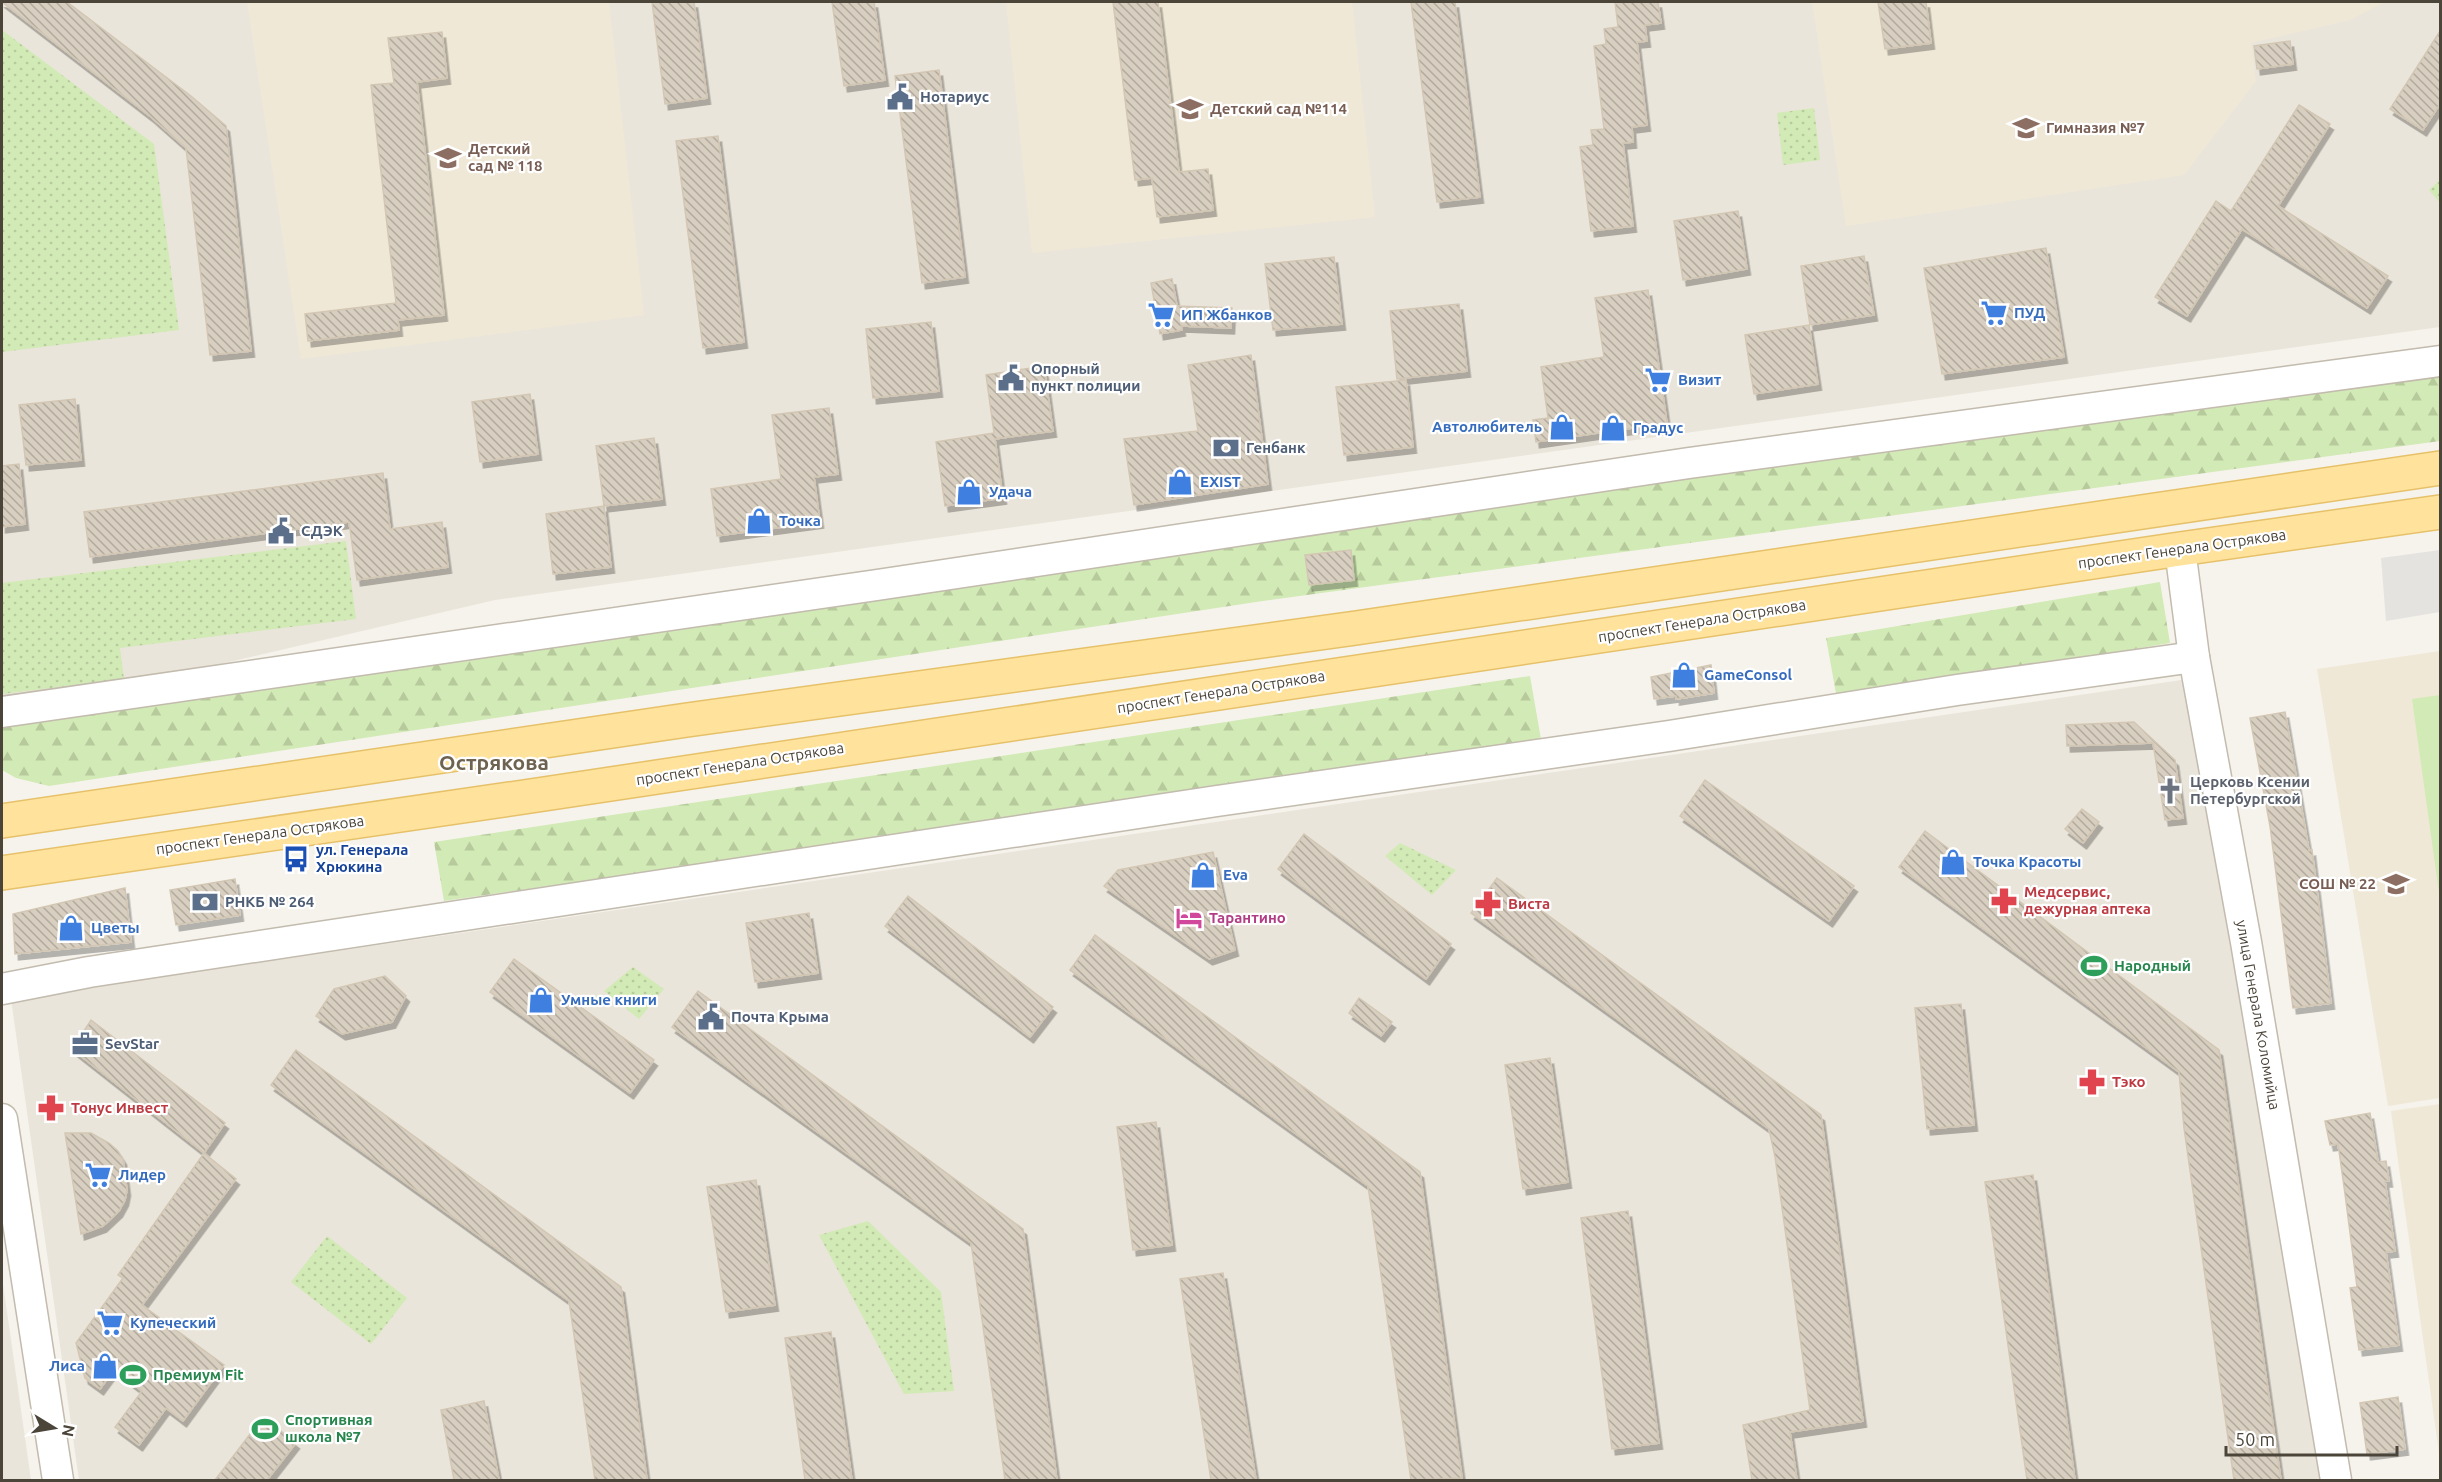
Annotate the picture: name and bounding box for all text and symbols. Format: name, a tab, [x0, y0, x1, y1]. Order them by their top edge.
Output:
public building icon: Нотариус	[885, 82, 915, 112]
place label: Нотариус	[920, 88, 989, 105]
school or university icon: Детский сад №114	[1175, 94, 1205, 124]
place label: Детский сад №114	[1210, 100, 1347, 117]
school or university icon: Гимназия №7	[2011, 113, 2041, 143]
place label: Гимназия №7	[2046, 119, 2145, 136]
place label: Детский сад № 118	[468, 140, 543, 174]
school or university icon: Детский сад № 118	[433, 143, 463, 173]
supermarket icon: ПУД	[1979, 298, 2009, 328]
supermarket icon: ИП Жбанков	[1146, 300, 1176, 330]
place label: ПУД	[2014, 304, 2045, 321]
place label: ИП Жбанков	[1181, 306, 1273, 323]
place label: Опорный пункт полиции	[1031, 360, 1140, 394]
public building icon: Опорный пункт полиции	[996, 363, 1026, 393]
supermarket icon: Визит	[1643, 365, 1673, 395]
place label: Визит	[1678, 371, 1722, 388]
shop icon: Автолюбитель	[1547, 412, 1577, 442]
shop icon: Градус	[1598, 413, 1628, 443]
place label: Автолюбитель	[1432, 418, 1542, 435]
place label: Градус	[1633, 419, 1683, 436]
bank icon: Генбанк	[1211, 433, 1241, 463]
place label: Генбанк	[1246, 439, 1306, 456]
shop icon: EXIST	[1165, 467, 1195, 497]
place label: EXIST	[1200, 473, 1241, 490]
shop icon: Удача	[954, 477, 984, 507]
place label: Удача	[989, 483, 1032, 500]
shop icon: Точка	[744, 506, 774, 536]
place label: Точка	[779, 512, 821, 529]
public building icon: СДЭК	[266, 516, 296, 546]
place label: СДЭК	[301, 522, 343, 539]
street label: проспект Генерала Острякова	[2077, 525, 2287, 572]
street label: проспект Генерала Острякова	[1597, 596, 1807, 645]
shop icon: GameConsol	[1669, 660, 1699, 690]
place label: GameConsol	[1704, 666, 1792, 683]
street label: проспект Генерала Острякова	[1116, 667, 1326, 716]
street label: проспект Генерала Острякова	[635, 739, 845, 788]
district label: Острякова	[439, 750, 549, 774]
place label: Церковь Ксении Петербургской	[2190, 773, 2310, 807]
church icon: Церковь Ксении Петербургской	[2155, 776, 2185, 806]
street label: проспект Генерала Острякова	[155, 811, 365, 858]
place label: ул. Генерала Хрюкина	[316, 841, 408, 875]
bus stop icon: ул. Генерала Хрюкина	[281, 844, 311, 874]
shop icon: Точка Красоты	[1938, 847, 1968, 877]
place label: Точка Красоты	[1973, 853, 2081, 870]
shop icon: Eva	[1188, 860, 1218, 890]
place label: Eva	[1223, 866, 1248, 883]
school or university icon: СОШ № 22	[2381, 869, 2411, 899]
place label: СОШ № 22	[2299, 875, 2376, 892]
place label: Медсервис, дежурная аптека	[2024, 883, 2151, 917]
pharmacy icon: Медсервис, дежурная аптека	[1989, 886, 2019, 916]
bank icon: РНКБ № 264	[190, 887, 220, 917]
pharmacy icon: Виста	[1473, 889, 1503, 919]
place label: РНКБ № 264	[225, 893, 314, 910]
place label: Виста	[1508, 895, 1550, 912]
hotel icon: Тарантино	[1174, 903, 1204, 933]
place label: Тарантино	[1209, 909, 1286, 926]
shop icon: Цветы	[56, 913, 86, 943]
place label: Цветы	[91, 919, 140, 936]
street label: улица Генерала Коломийца	[2233, 919, 2284, 1111]
sports icon: Народный	[2079, 951, 2109, 981]
place label: Народный	[2114, 957, 2191, 974]
shop icon: Умные книги	[526, 985, 556, 1015]
place label: Умные книги	[561, 991, 657, 1008]
public building icon: Почта Крыма	[696, 1002, 726, 1032]
place label: Почта Крыма	[731, 1008, 829, 1025]
office icon: SevStar	[70, 1029, 100, 1059]
place label: SevStar	[105, 1035, 160, 1052]
pharmacy icon: Тэко	[2077, 1067, 2107, 1097]
place label: Тэко	[2112, 1073, 2146, 1090]
pharmacy icon: Тонус Инвест	[36, 1093, 66, 1123]
place label: Тонус Инвест	[71, 1099, 169, 1116]
supermarket icon: Лидер	[83, 1160, 113, 1190]
place label: Лидер	[118, 1166, 166, 1183]
supermarket icon: Купеческий	[95, 1308, 125, 1338]
place label: Купеческий	[130, 1314, 216, 1331]
shop icon: Лиса	[90, 1351, 120, 1381]
place label: Лиса	[49, 1357, 85, 1374]
sports icon: Премиум Fit	[118, 1360, 148, 1390]
place label: Премиум Fit	[153, 1366, 244, 1383]
north arrow	[24, 1398, 84, 1458]
place label: Спортивная школа №7	[285, 1411, 373, 1445]
sports icon: Спортивная школа №7	[250, 1414, 280, 1444]
scale bar	[2226, 1419, 2397, 1457]
text: N	[59, 1423, 79, 1438]
text: 50 m	[2235, 1429, 2275, 1449]

